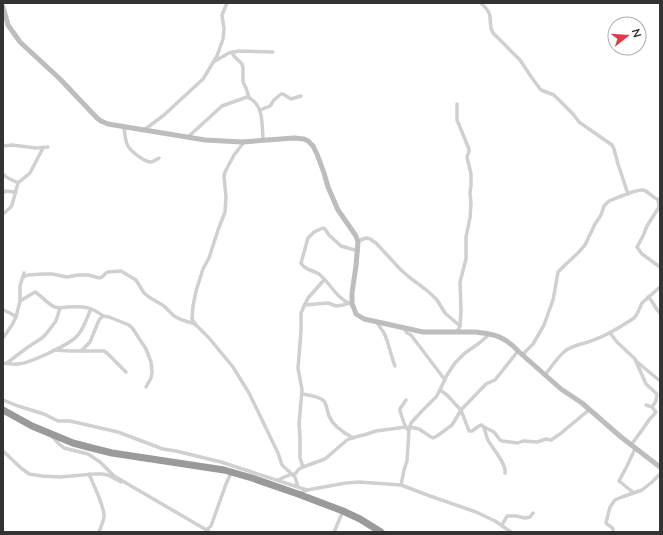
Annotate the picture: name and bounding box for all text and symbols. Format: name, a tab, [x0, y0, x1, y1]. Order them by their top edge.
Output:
north arrow	[607, 16, 647, 56]
text: N	[630, 27, 644, 39]

